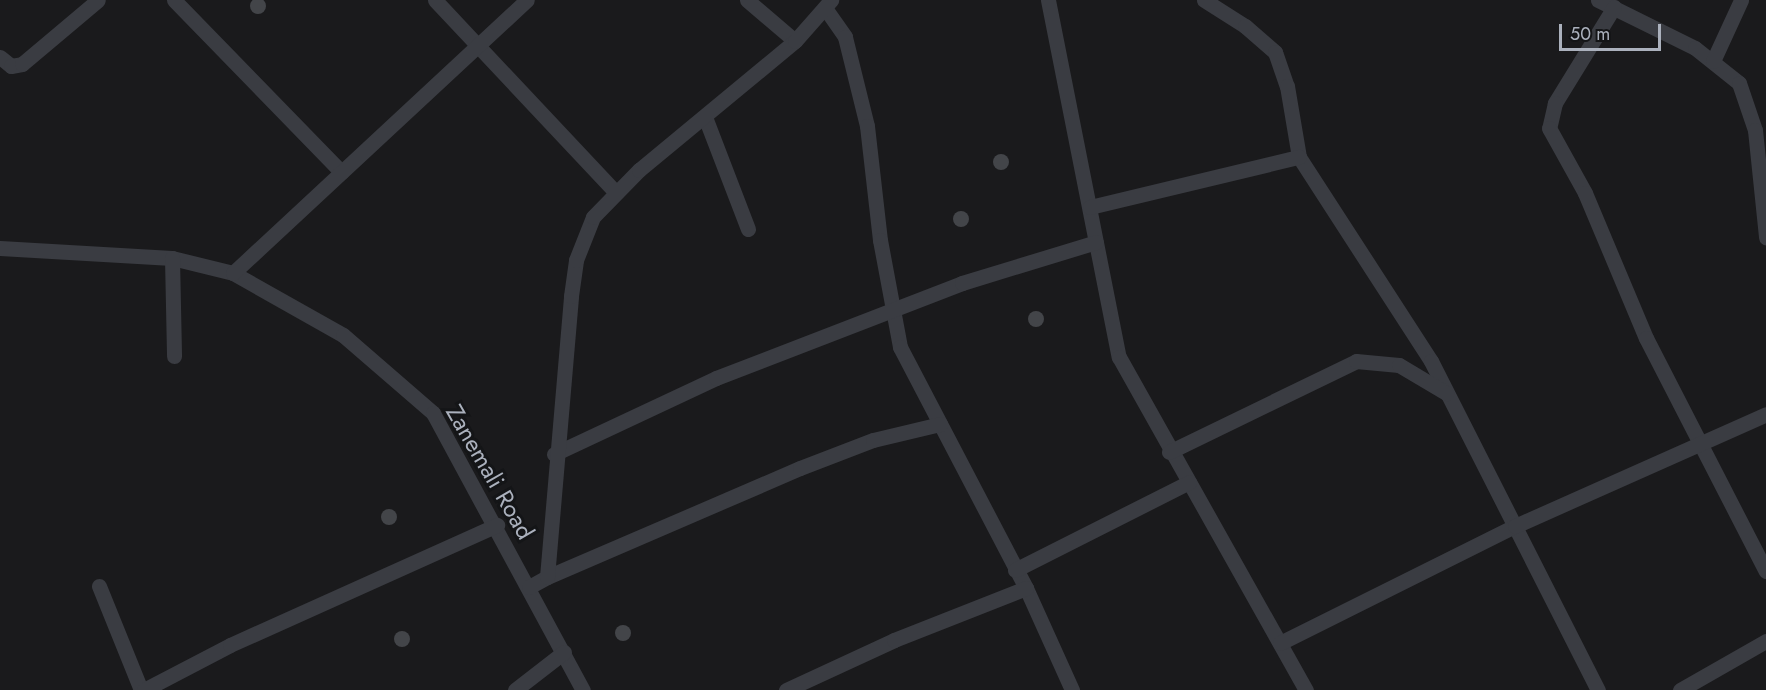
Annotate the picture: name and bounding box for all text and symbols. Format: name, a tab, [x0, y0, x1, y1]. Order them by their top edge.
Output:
scale bar	[1562, 12, 1664, 50]
text: 50 m	[1570, 21, 1610, 47]
street label: Zanemali Road	[440, 400, 540, 544]

